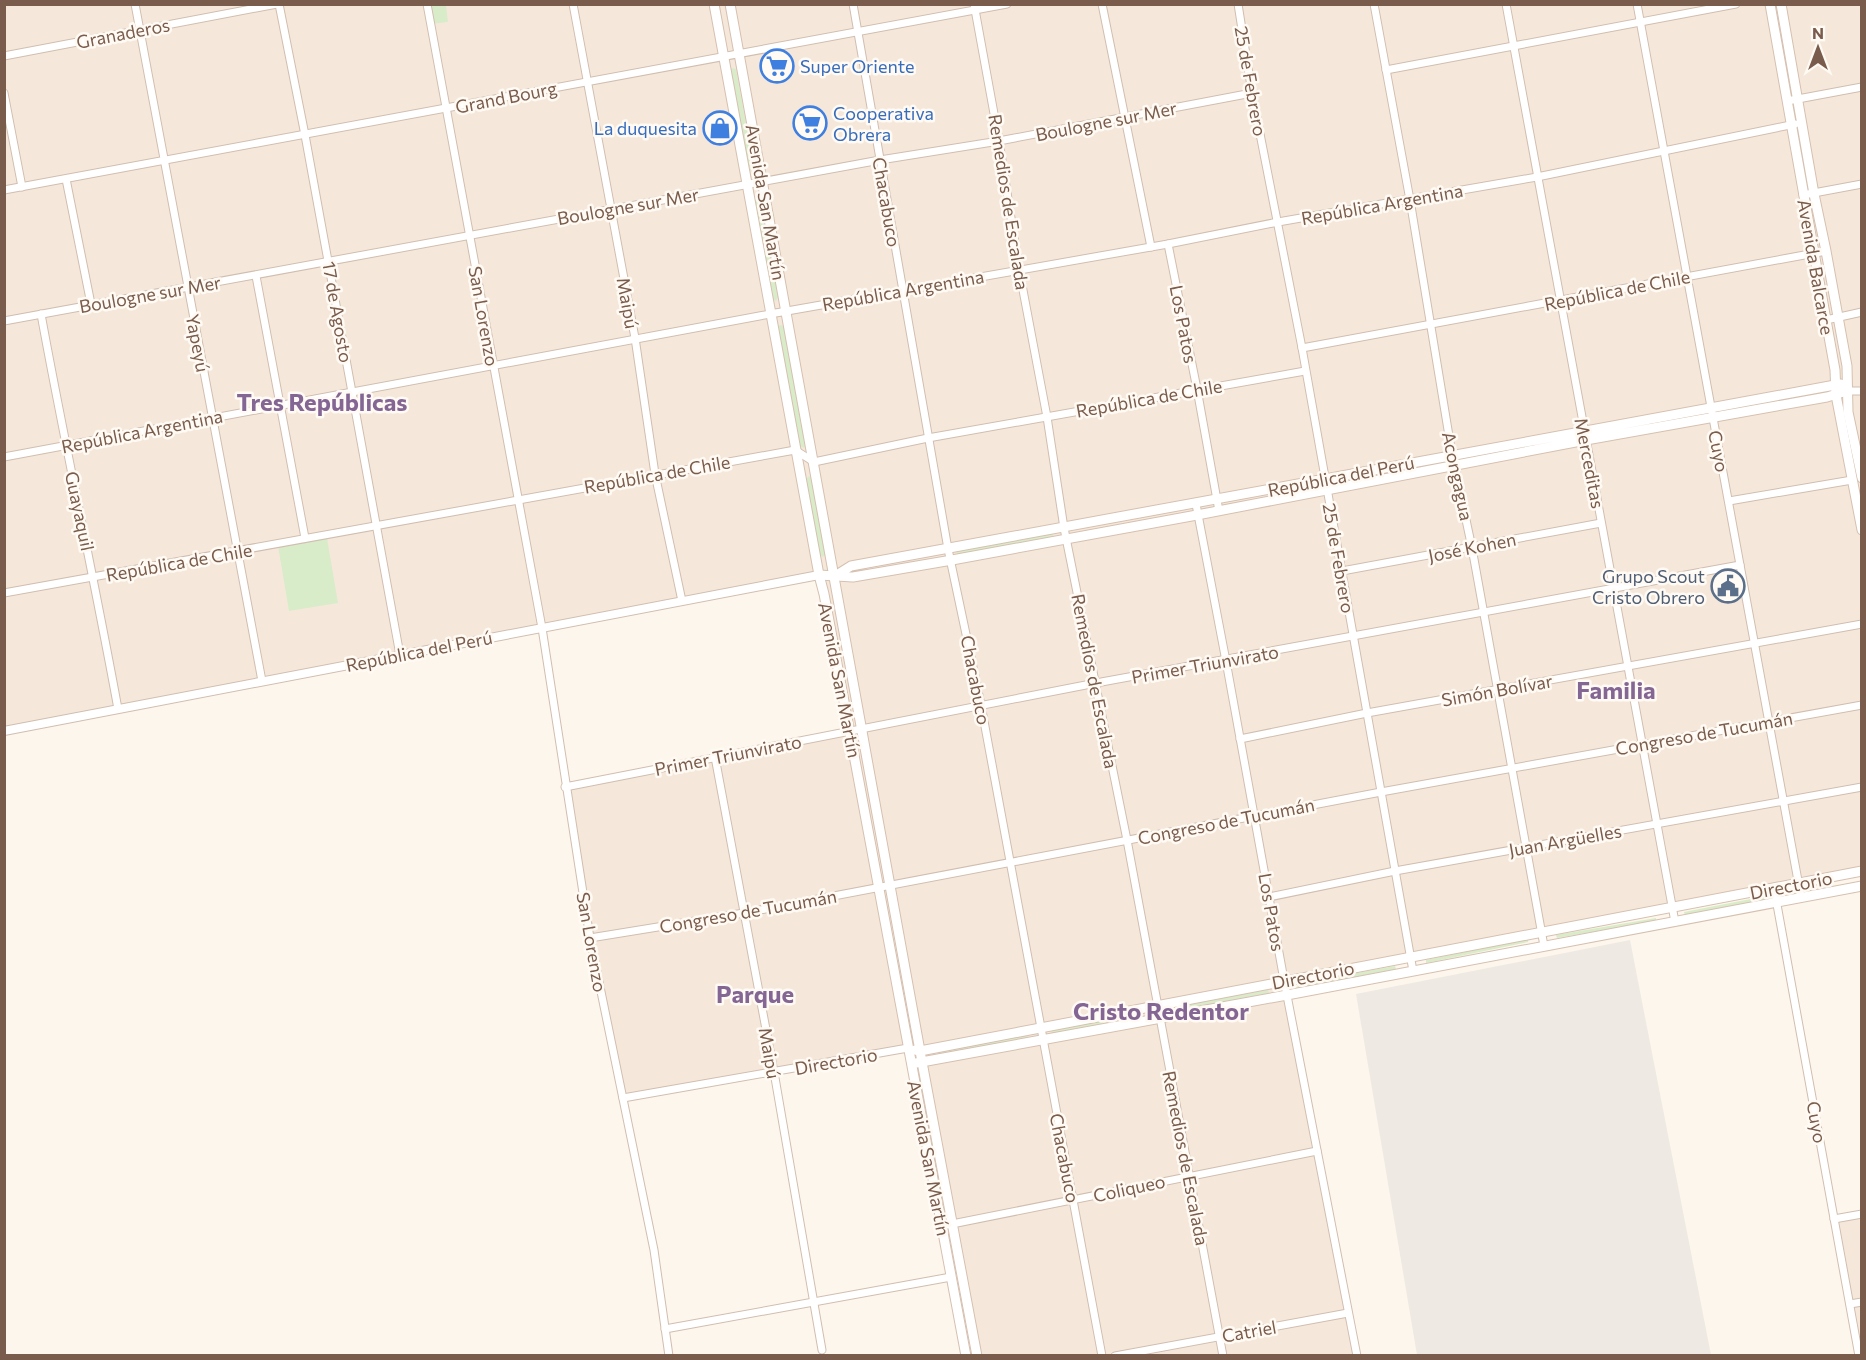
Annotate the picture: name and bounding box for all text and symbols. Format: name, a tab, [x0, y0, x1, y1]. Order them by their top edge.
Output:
street label: Granaderos	[74, 13, 172, 53]
north arrow	[1788, 18, 1848, 78]
text: N	[1812, 23, 1824, 42]
street label: 25 de Febrero	[1231, 24, 1271, 138]
supermarket icon: Super Oriente	[759, 48, 795, 84]
place label: Super Oriente	[800, 55, 914, 77]
street label: Grand Bourg	[453, 76, 559, 118]
street label: Boulogne sur Mer	[1033, 97, 1179, 145]
place label: Cooperativa Obrera	[833, 102, 934, 145]
supermarket icon: Cooperativa Obrera	[792, 105, 828, 141]
shop icon: La duquesita	[702, 110, 738, 146]
street label: Remedios de Escalada	[984, 113, 1034, 291]
place label: La duquesita	[594, 117, 697, 139]
street label: Avenida San Martín	[741, 122, 791, 282]
street label: Chacabuco	[868, 155, 906, 249]
street label: República Argentina	[1299, 179, 1465, 229]
street label: Boulogne sur Mer	[555, 183, 701, 229]
street label: Avenida Balcarce	[1793, 197, 1839, 337]
street label: 17 de Agosto	[318, 260, 358, 364]
street label: San Lorenzo	[464, 264, 504, 368]
street label: República Argentina	[820, 265, 986, 315]
street label: República de Chile	[1542, 265, 1692, 315]
street label: Boulogne sur Mer	[77, 271, 223, 317]
street label: Maipú	[613, 276, 643, 330]
street label: Los Patos	[1166, 283, 1202, 365]
street label: Yapeyú	[182, 312, 214, 374]
street label: República de Chile	[1074, 374, 1224, 422]
district label: Tres Repúblicas	[236, 387, 408, 416]
street label: República Argentina	[59, 405, 225, 457]
street label: Merceditas	[1570, 416, 1610, 510]
street label: Cuyo	[1704, 428, 1734, 474]
street label: Acongagua	[1438, 430, 1478, 522]
street label: República de Chile	[582, 450, 732, 498]
street label: República del Perú	[1266, 451, 1416, 501]
street label: Guayaquil	[61, 469, 99, 553]
street label: 25 de Febrero	[1319, 501, 1359, 615]
street label: José Kohen	[1426, 528, 1518, 566]
street label: República de Chile	[104, 538, 254, 586]
place label: Grupo Scout Cristo Obrero	[1592, 565, 1705, 608]
public building icon: Grupo Scout Cristo Obrero	[1710, 568, 1746, 604]
street label: Remedios de Escalada	[1067, 592, 1123, 770]
street label: Avenida San Martín	[814, 600, 866, 760]
street label: República del Perú	[344, 626, 494, 676]
street label: Chacabuco	[957, 633, 995, 727]
street label: Primer Triunvirato	[1130, 640, 1280, 688]
street label: Simón Bolívar	[1440, 669, 1554, 711]
district label: Familia	[1576, 675, 1656, 704]
street label: Congreso de Tucumán	[1614, 707, 1794, 759]
street label: Primer Triunvirato	[653, 730, 803, 780]
street label: Congreso de Tucumán	[1136, 793, 1316, 849]
street label: Juan Argüelles	[1507, 819, 1623, 861]
street label: Directorio	[1748, 866, 1834, 904]
street label: Los Patos	[1254, 871, 1290, 953]
street label: Congreso de Tucumán	[658, 885, 838, 937]
street label: San Lorenzo	[572, 890, 612, 994]
street label: Directorio	[1270, 956, 1356, 994]
district label: Parque	[716, 979, 794, 1008]
district label: Cristo Redentor	[1073, 996, 1249, 1025]
street label: Maipú	[755, 1026, 785, 1080]
street label: Directorio	[793, 1043, 879, 1079]
street label: Remedios de Escalada	[1158, 1069, 1214, 1247]
street label: Avenida San Martín	[903, 1078, 955, 1238]
street label: Cuyo	[1803, 1099, 1831, 1145]
street label: Chacabuco	[1046, 1111, 1084, 1205]
street label: Coliqueo	[1091, 1170, 1167, 1206]
street label: Catriel	[1220, 1315, 1278, 1347]

